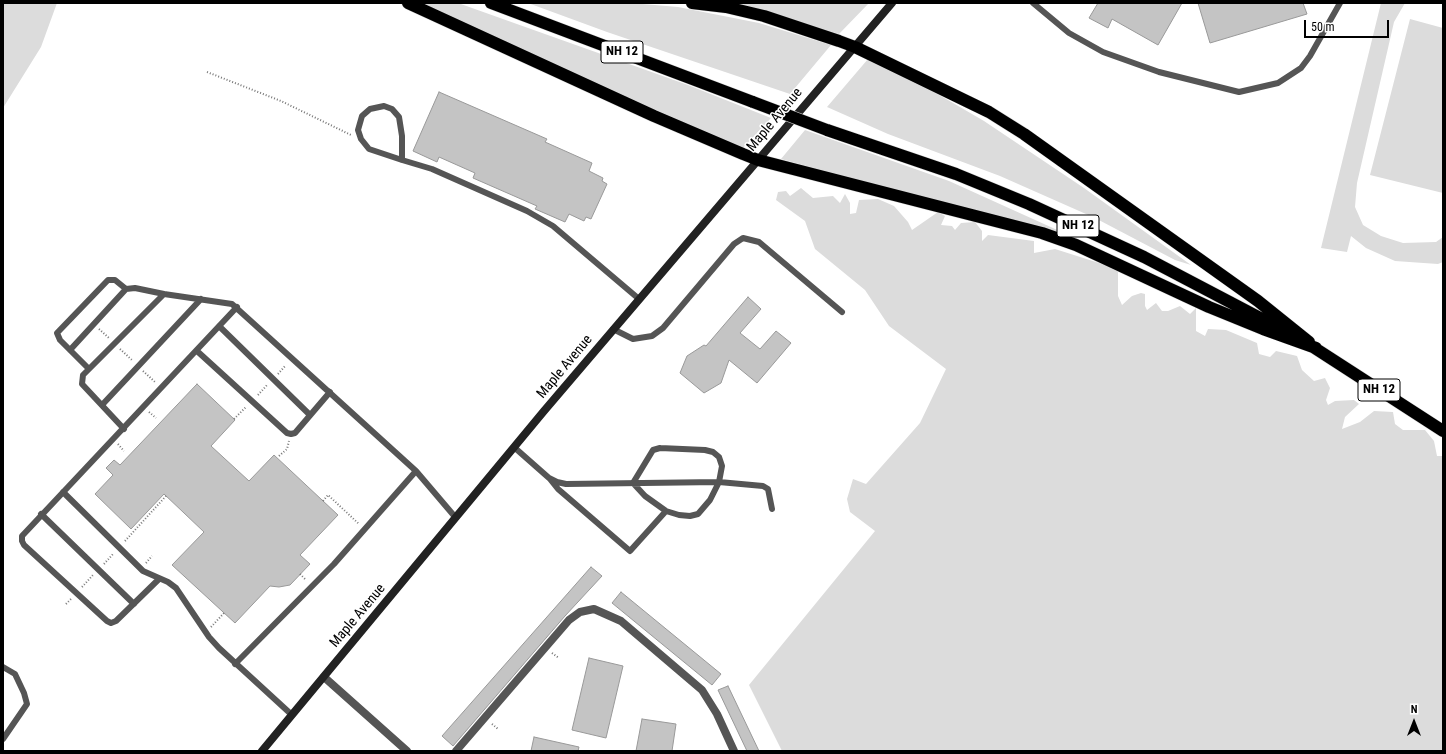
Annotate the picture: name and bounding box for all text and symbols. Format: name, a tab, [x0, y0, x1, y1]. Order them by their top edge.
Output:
scale bar	[1306, 12, 1391, 38]
text: 50 m	[1311, 20, 1335, 34]
road number: NH 12	[601, 41, 643, 63]
street label: Maple Avenue	[744, 85, 806, 155]
road number: NH 12	[1057, 215, 1099, 237]
street label: Maple Avenue	[534, 332, 596, 402]
road number: NH 12	[1358, 379, 1400, 401]
street label: Maple Avenue	[327, 581, 389, 651]
north arrow	[1394, 702, 1434, 742]
text: N	[1411, 703, 1417, 716]

